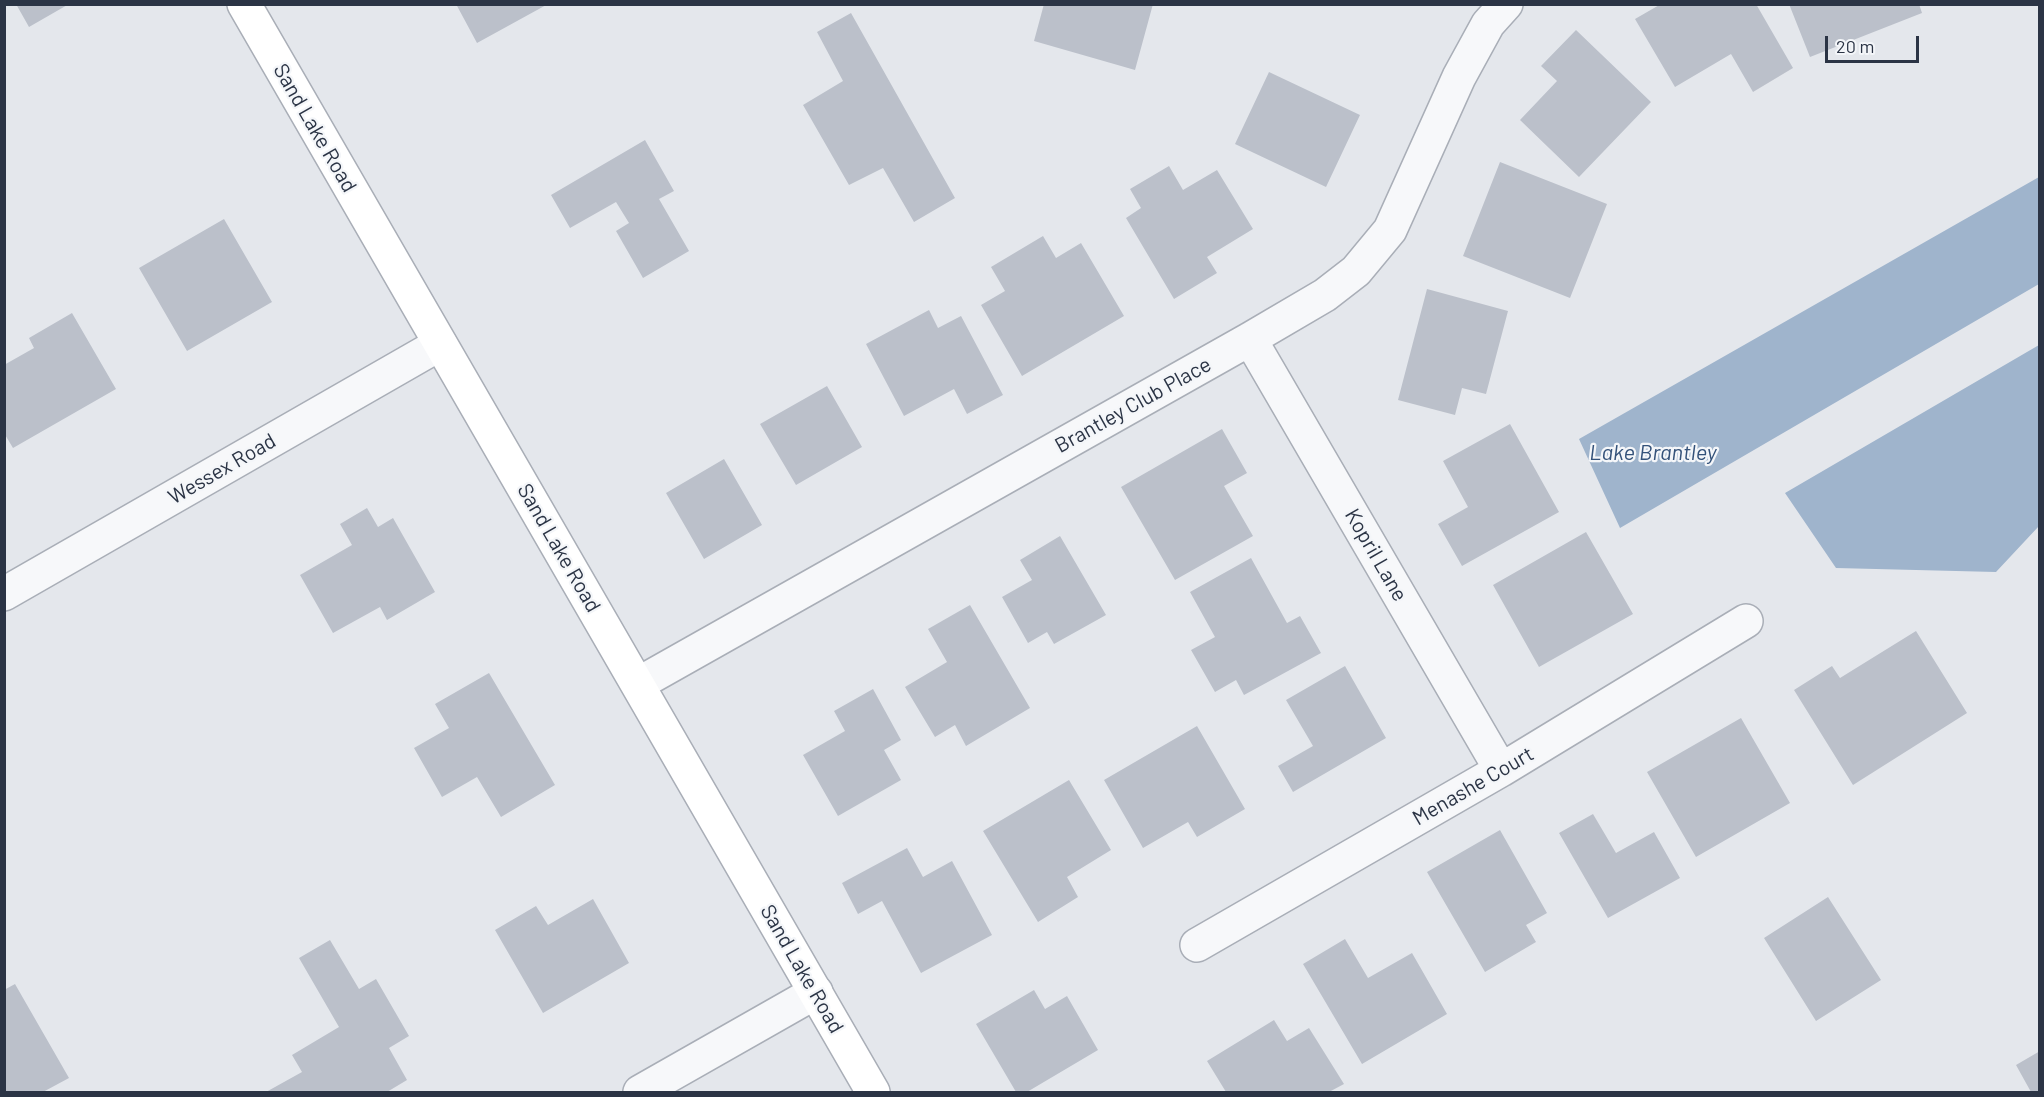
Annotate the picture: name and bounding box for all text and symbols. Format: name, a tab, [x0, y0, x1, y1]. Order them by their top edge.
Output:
scale bar	[1828, 24, 1922, 62]
text: 20 m	[1836, 35, 1874, 57]
street label: Sand Lake Road	[268, 59, 362, 197]
street label: Brantley Club Place	[1051, 352, 1215, 458]
street label: Wessex Road	[164, 428, 280, 510]
water label: Lake Brantley	[1589, 440, 1717, 466]
street label: Sand Lake Road	[512, 479, 606, 617]
street label: Kopril Lane	[1339, 504, 1413, 606]
street label: Menashe Court	[1408, 741, 1538, 831]
street label: Sand Lake Road	[755, 900, 849, 1038]

